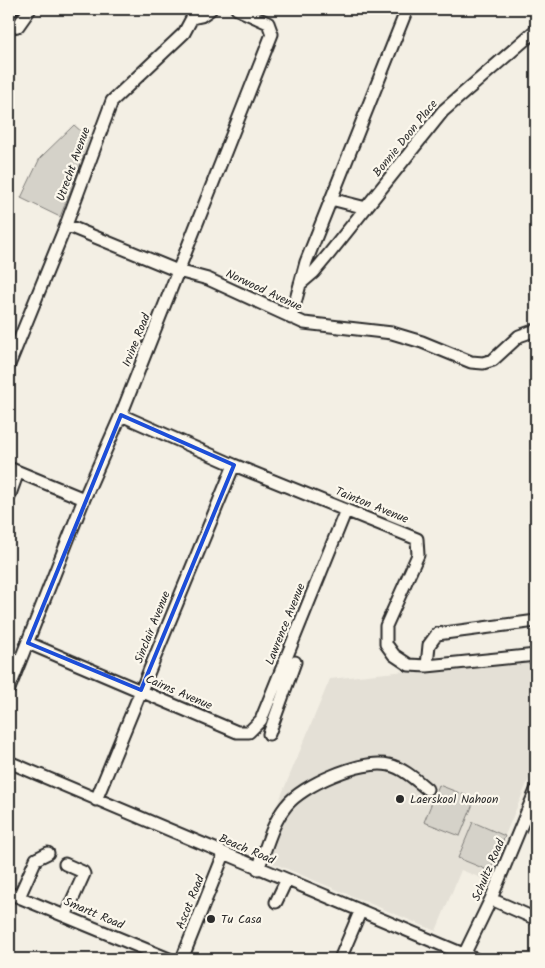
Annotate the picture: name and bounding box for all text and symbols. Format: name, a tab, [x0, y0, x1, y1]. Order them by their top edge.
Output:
street label: Bonnie Doon Place	[368, 95, 443, 181]
street label: Utrecht Avenue	[51, 124, 96, 204]
street label: Norwood Avenue	[222, 264, 306, 317]
street label: Irvine Road	[117, 310, 156, 370]
street label: Tainton Avenue	[332, 482, 412, 529]
street label: Lawrence Avenue	[260, 580, 311, 668]
street label: Sinclair Avenue	[129, 588, 176, 666]
street label: Cairns Avenue	[142, 670, 216, 715]
place label: Laerskool Nahoon	[410, 790, 498, 809]
marker: Laerskool Nahoon	[394, 793, 406, 805]
street label: Beach Road	[216, 829, 279, 870]
street label: Schultz Road	[467, 835, 510, 904]
street label: Ascot Road	[171, 871, 210, 932]
street label: Smartt Road	[61, 892, 128, 935]
place label: Tu Casa	[221, 910, 262, 929]
marker: Tu Casa	[205, 913, 217, 925]

